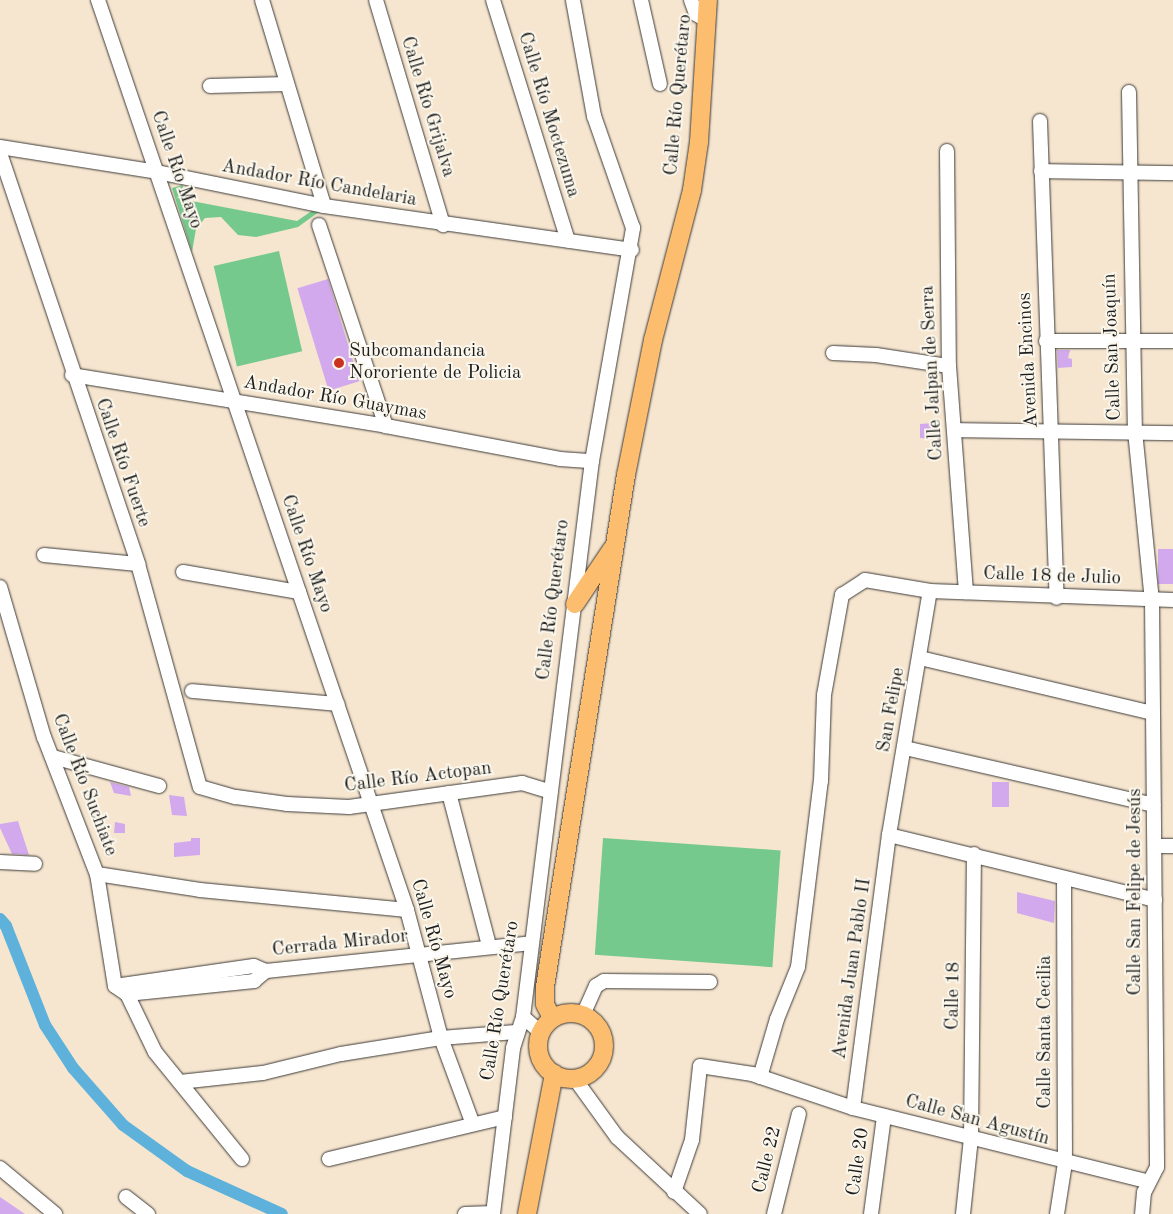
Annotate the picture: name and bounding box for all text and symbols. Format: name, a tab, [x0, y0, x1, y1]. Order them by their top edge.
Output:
street label: Calle Río Querétaro	[661, 13, 697, 177]
street label: Calle Río Moctezuma	[512, 29, 584, 201]
street label: Calle Río Grijalva	[395, 34, 459, 180]
street label: Calle Río Mayo	[145, 108, 207, 232]
street label: Andador Río Candelaria	[220, 156, 418, 212]
street label: Calle San Joaquín	[1099, 273, 1127, 421]
street label: Calle Jalpan de Serra	[917, 285, 949, 461]
street label: Avenida Encinos	[1014, 292, 1044, 428]
place label: Subcomandancia Nororiente de Policia	[349, 341, 521, 385]
marker: Subcomandancia Nororiente de Policia	[333, 357, 345, 369]
street label: Andador Río Guaymas	[242, 372, 428, 426]
street label: Calle Río Fuerte	[89, 396, 155, 530]
street label: Calle Río Mayo	[275, 492, 337, 616]
street label: Calle Río Querétaro	[533, 518, 575, 682]
street label: Calle 18 de Julio	[983, 563, 1121, 591]
street label: San Felipe	[873, 666, 911, 754]
street label: Calle Río Suchiate	[46, 711, 122, 859]
street label: Calle Río Actopan	[343, 758, 493, 798]
street label: Calle San Felipe de Jesús	[1125, 788, 1147, 996]
street label: Calle Río Mayo	[405, 876, 461, 1002]
street label: Avenida Juan Pablo II	[829, 877, 877, 1061]
street label: Calle Río Querétaro	[477, 919, 525, 1083]
street label: Cerrada Mirador	[271, 926, 409, 962]
street label: Calle Santa Cecilia	[1035, 955, 1057, 1109]
street label: Calle 18	[942, 962, 966, 1030]
street label: Calle San Agustín	[902, 1091, 1052, 1151]
street label: Calle 22	[749, 1124, 787, 1196]
street label: Calle 20	[843, 1127, 875, 1197]

